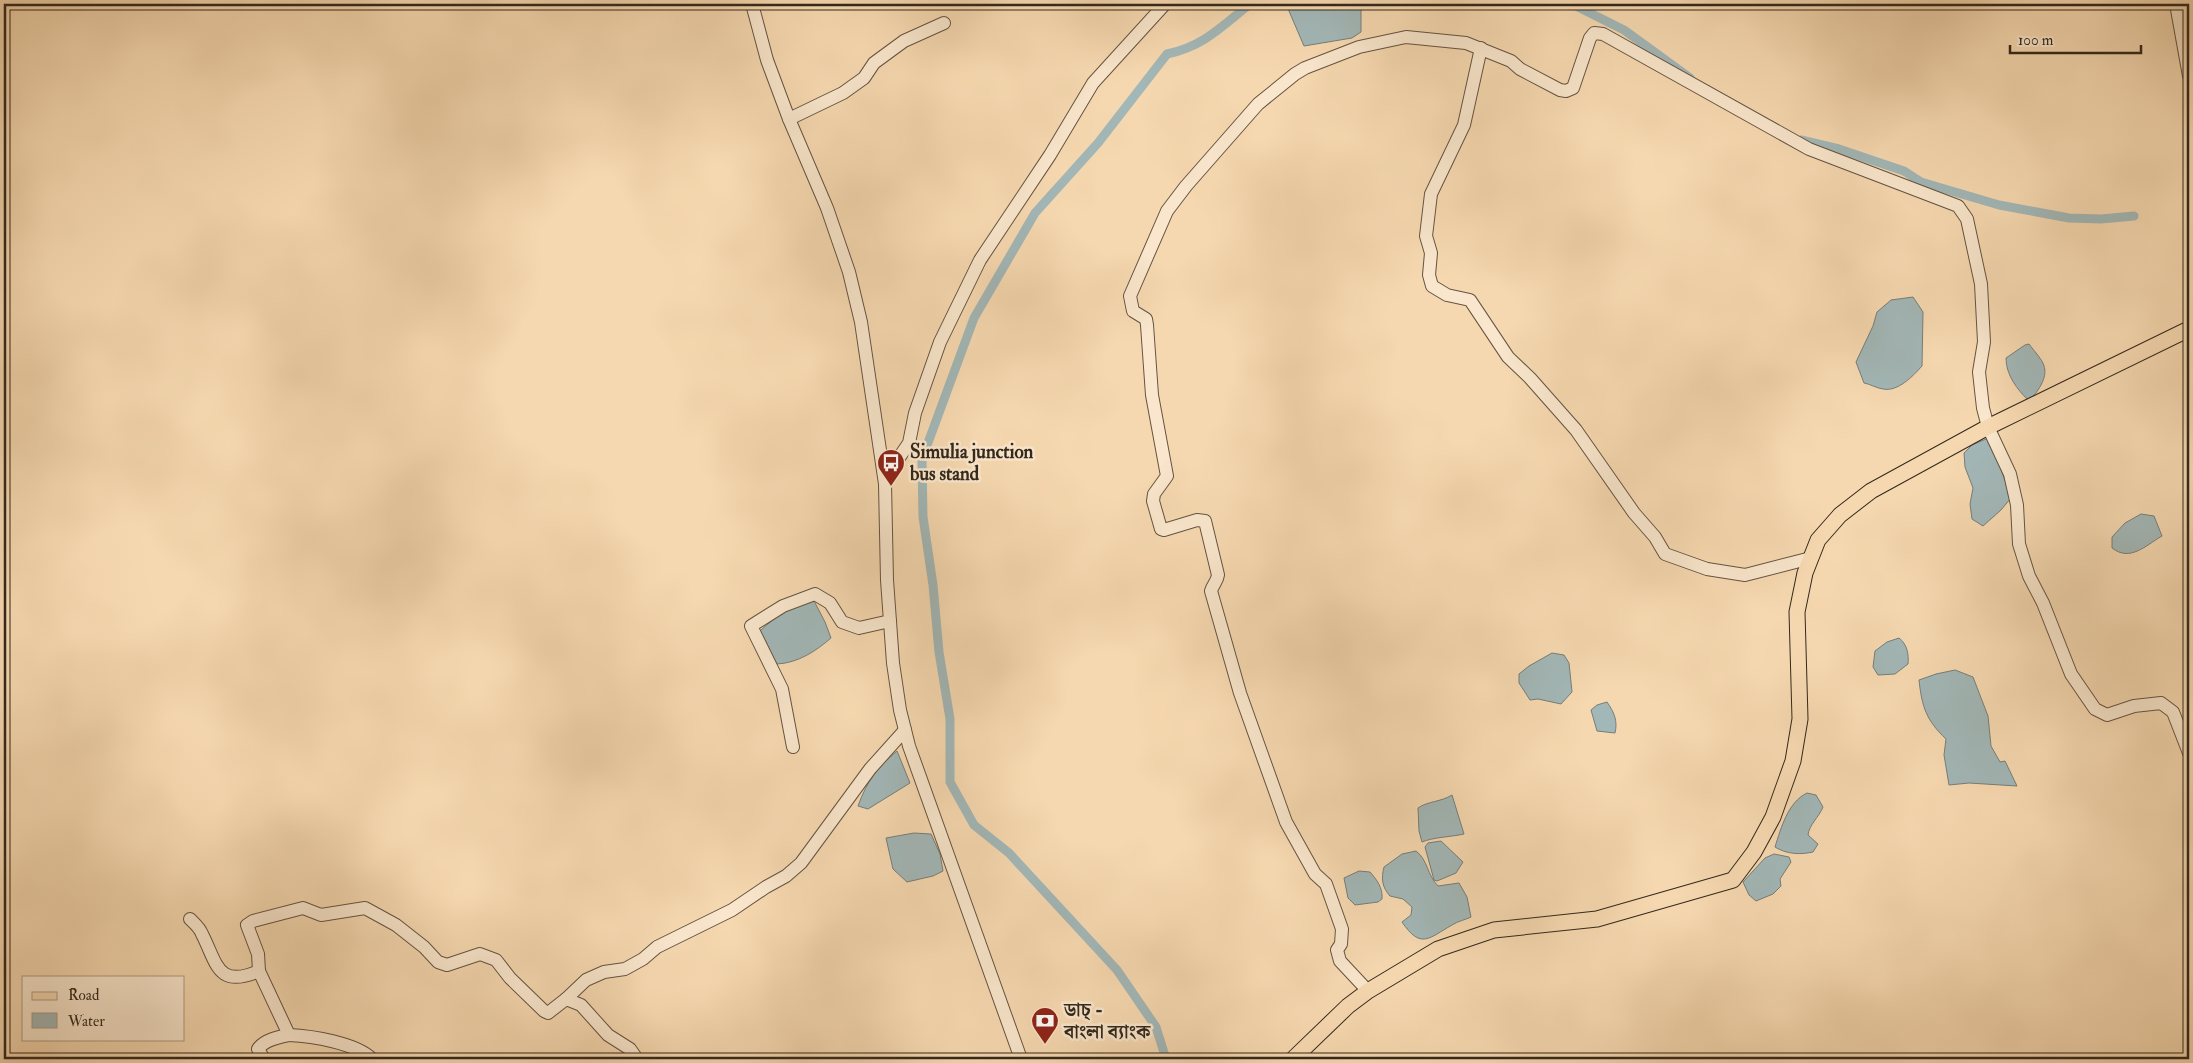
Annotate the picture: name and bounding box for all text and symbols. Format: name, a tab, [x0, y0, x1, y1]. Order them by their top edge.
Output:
scale bar	[2010, 22, 2142, 54]
text: 100 m	[2018, 31, 2054, 50]
place label: Simulia junction bus stand	[909, 440, 1034, 486]
bus stop icon: Simulia junction bus stand	[876, 448, 906, 487]
legend	[22, 976, 185, 1040]
text: Road	[68, 986, 100, 1005]
place label: ডাচ্ - বাংলা ব্যাংক	[1063, 998, 1151, 1044]
bank icon: ডাচ্ - বাংলা ব্যাংক	[1030, 1006, 1060, 1045]
text: Water	[67, 1012, 105, 1031]

